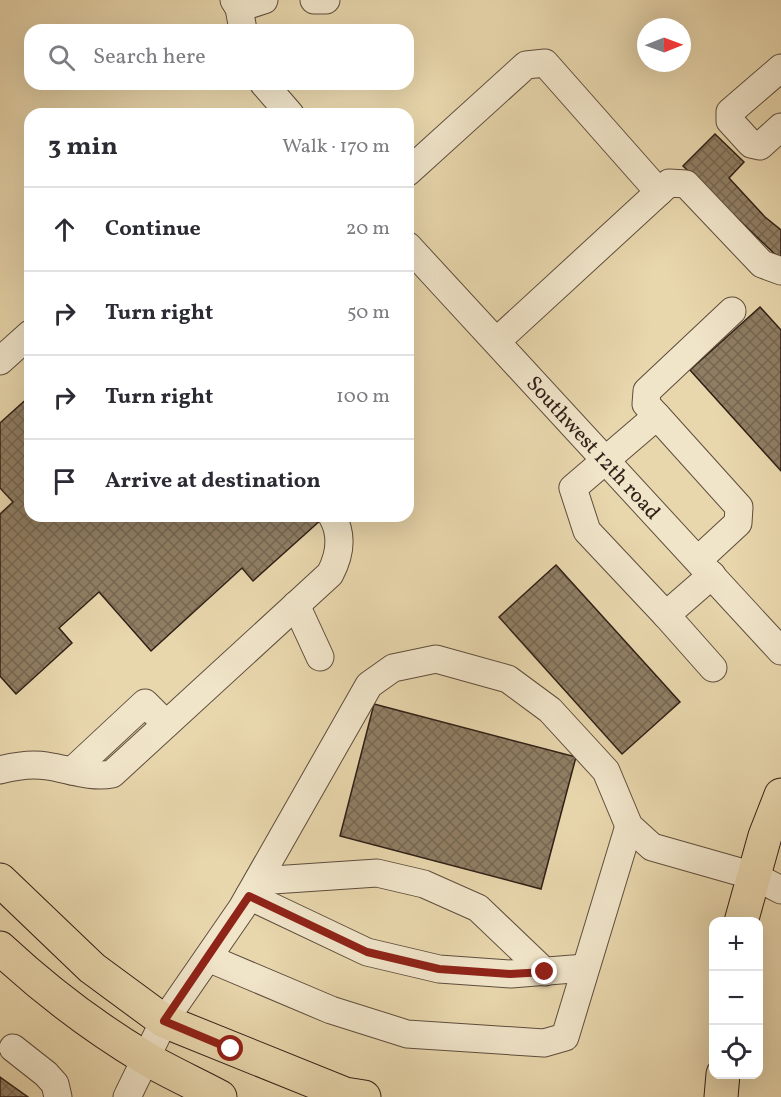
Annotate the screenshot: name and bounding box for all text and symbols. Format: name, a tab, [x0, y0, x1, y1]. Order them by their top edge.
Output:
north arrow	[637, 18, 691, 72]
search box	[24, 24, 414, 90]
icon: search	[45, 41, 78, 74]
text: Search here	[93, 42, 206, 73]
text: 3 min	[48, 129, 118, 165]
text: Walk · 170 m	[282, 133, 390, 161]
icon: ahead	[48, 213, 81, 246]
text: Continue	[105, 214, 201, 245]
text: 20 m	[346, 215, 390, 243]
icon: right	[48, 297, 81, 330]
text: Turn right	[105, 298, 213, 329]
text: 50 m	[347, 299, 390, 327]
street label: Southwest 12th road	[519, 370, 666, 527]
icon: right	[48, 381, 81, 414]
text: Turn right	[105, 382, 213, 413]
text: 100 m	[336, 383, 390, 411]
icon: arrive	[48, 465, 81, 498]
text: Arrive at destination	[105, 466, 321, 497]
map controls	[709, 917, 763, 1079]
button: +	[709, 917, 763, 971]
route end	[531, 958, 557, 984]
button: −	[709, 971, 763, 1025]
button: locate	[709, 1025, 763, 1079]
route start	[217, 1035, 243, 1061]

